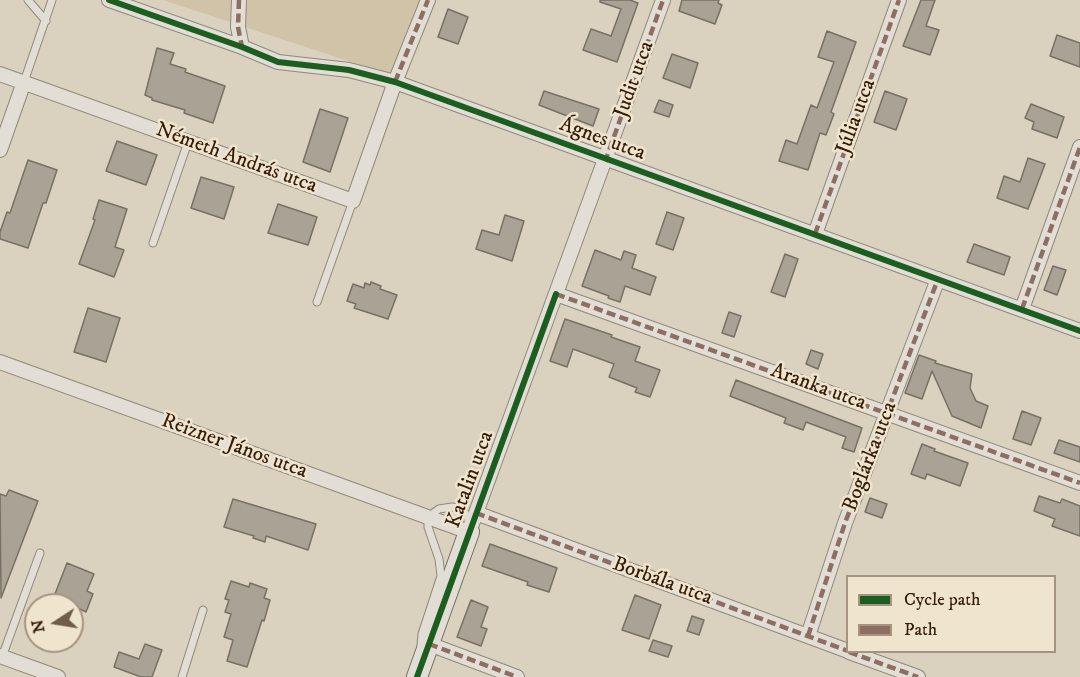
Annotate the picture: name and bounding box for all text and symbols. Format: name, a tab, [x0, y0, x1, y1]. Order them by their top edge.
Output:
street label: Judit utca	[609, 38, 661, 122]
street label: Júlia utca	[832, 76, 882, 158]
street label: Ágnes utca	[556, 113, 648, 167]
street label: Németh András utca	[152, 118, 320, 200]
street label: Aranka utca	[767, 359, 869, 417]
street label: Boglárka utca	[839, 399, 903, 515]
street label: Reizner János utca	[158, 409, 310, 485]
street label: Katalin utca	[442, 428, 500, 532]
street label: Borbála utca	[609, 552, 715, 612]
legend	[846, 575, 1056, 653]
text: Cycle path	[904, 589, 981, 611]
north arrow	[24, 593, 84, 653]
text: N	[27, 618, 49, 635]
text: Path	[904, 619, 937, 641]

